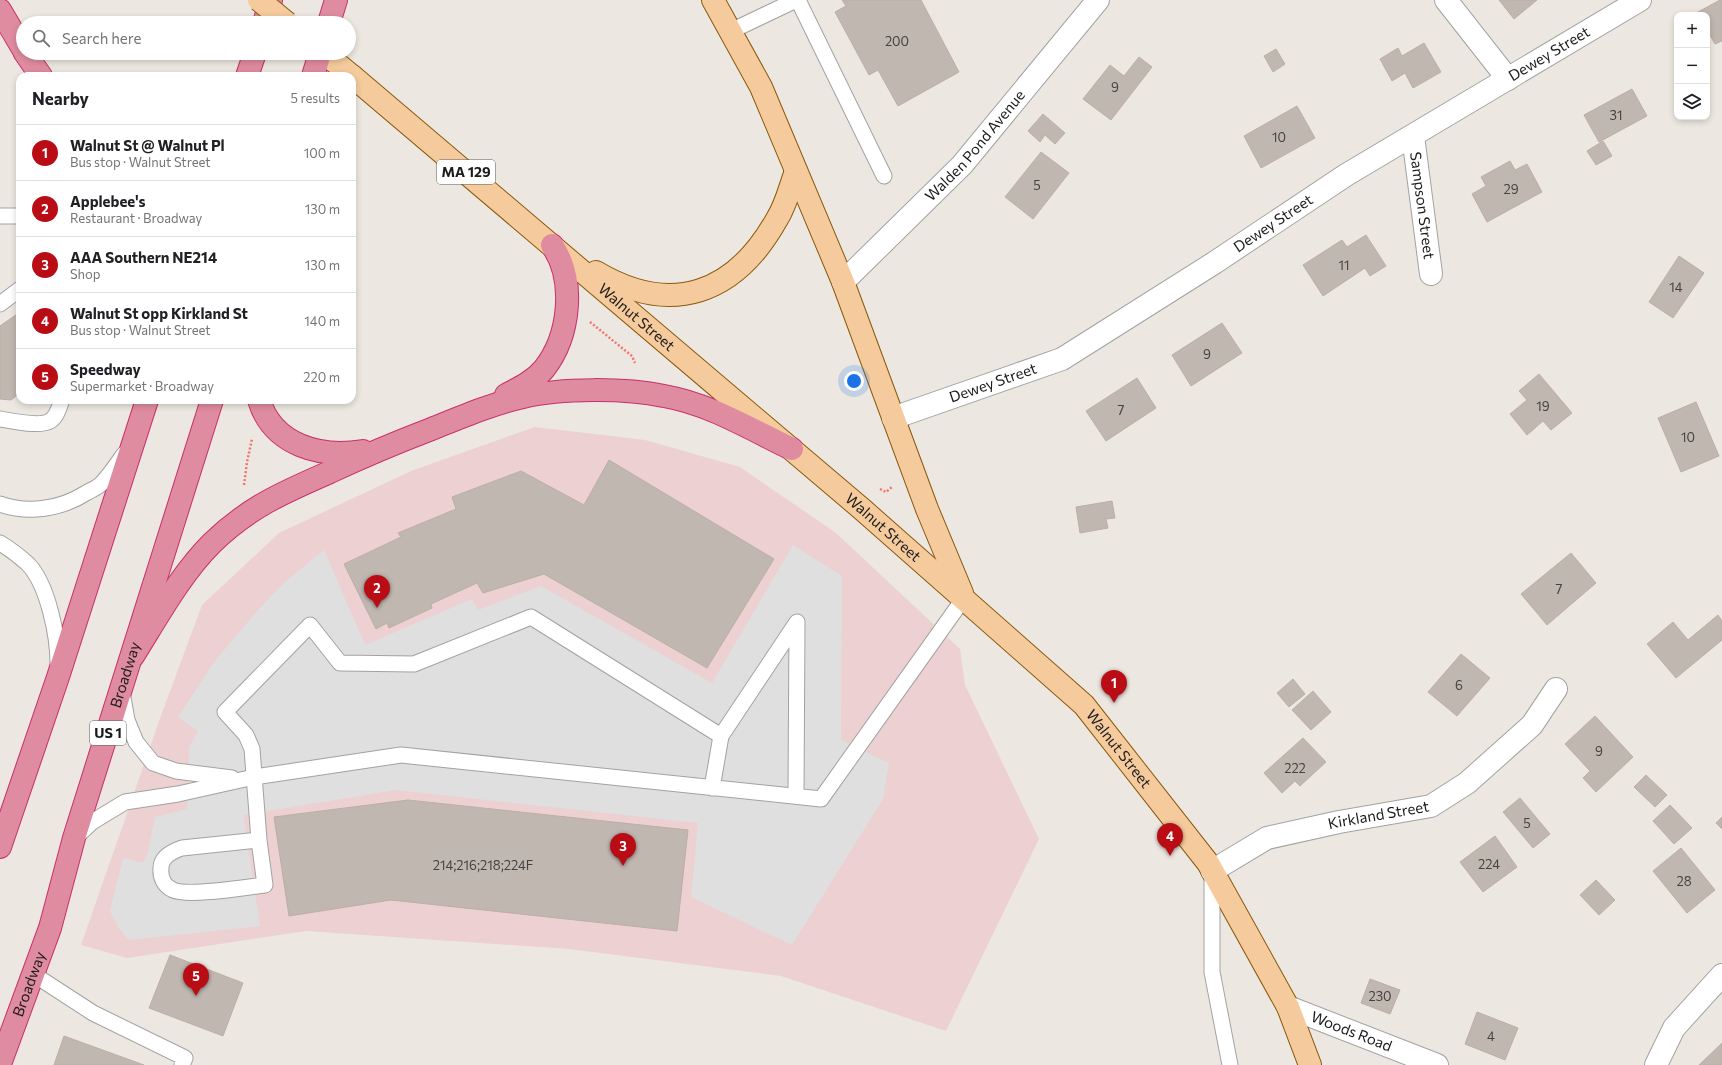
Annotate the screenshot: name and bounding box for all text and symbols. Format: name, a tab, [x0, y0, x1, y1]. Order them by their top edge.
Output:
map controls	[1674, 12, 1710, 120]
button: +	[1674, 12, 1710, 48]
search box	[16, 16, 356, 60]
street label: Dewey Street	[1505, 22, 1593, 84]
icon: search	[30, 27, 52, 49]
text: Search here	[62, 29, 141, 47]
house number: 200	[885, 33, 909, 49]
button: −	[1674, 48, 1710, 84]
house number: 9	[1111, 79, 1119, 95]
button: layers	[1674, 84, 1710, 120]
street label: Walden Pond Avenue	[921, 86, 1028, 204]
text: Nearby	[32, 88, 89, 109]
text: 5 results	[290, 90, 340, 106]
house number: 31	[1610, 107, 1622, 123]
house number: 10	[1272, 129, 1286, 145]
text: Walnut St @ Walnut Pl	[70, 136, 225, 154]
text: 1	[42, 145, 48, 161]
text: 100 m	[304, 145, 340, 161]
street label: Sampson Street	[1407, 150, 1439, 260]
text: Bus stop · Walnut Street	[70, 154, 211, 170]
road number: MA 129	[437, 160, 495, 184]
house number: 5	[1033, 177, 1041, 193]
house number: 29	[1503, 181, 1519, 197]
street label: Dewey Street	[1230, 190, 1316, 255]
text: Applebee's	[70, 192, 146, 210]
text: 2	[41, 201, 49, 217]
text: 130 m	[305, 201, 340, 217]
text: Restaurant · Broadway	[70, 210, 202, 226]
text: AAA Southern NE214	[70, 248, 217, 266]
text: 3	[41, 257, 49, 273]
text: 130 m	[305, 257, 340, 273]
house number: 11	[1338, 257, 1350, 273]
text: Shop	[70, 266, 101, 282]
street label: Walnut Street	[595, 279, 679, 354]
house number: 14	[1669, 279, 1683, 295]
text: Walnut St opp Kirkland St	[70, 304, 248, 322]
text: 4	[41, 313, 49, 329]
text: 140 m	[304, 313, 340, 329]
text: Bus stop · Walnut Street	[70, 322, 211, 338]
house number: 9	[1203, 346, 1211, 362]
street label: Dewey Street	[947, 359, 1039, 406]
text: Speedway	[70, 360, 141, 378]
text: 5	[41, 369, 49, 385]
text: 220 m	[303, 369, 340, 385]
your location	[844, 371, 864, 391]
text: Supermarket · Broadway	[70, 378, 214, 394]
house number: 19	[1536, 398, 1550, 414]
house number: 7	[1118, 402, 1125, 418]
house number: 10	[1681, 429, 1695, 445]
street label: Walnut Street	[842, 489, 925, 565]
pin: 2	[364, 575, 390, 608]
house number: 7	[1556, 581, 1563, 597]
street label: Broadway	[106, 639, 143, 710]
pin: 1	[1101, 670, 1127, 703]
house number: 6	[1455, 677, 1463, 693]
street label: Walnut Street	[1083, 706, 1156, 791]
road number: US 1	[90, 721, 126, 745]
house number: 9	[1595, 743, 1603, 759]
house number: 222	[1284, 760, 1306, 776]
street label: Kirkland Street	[1326, 797, 1430, 832]
house number: 5	[1523, 815, 1531, 831]
pin: 4	[1157, 823, 1183, 856]
pin: 3	[610, 833, 636, 866]
house number: 224	[1478, 856, 1500, 872]
house number: 214;216;218;224F	[433, 857, 533, 873]
house number: 28	[1676, 873, 1692, 889]
street label: Broadway	[8, 949, 49, 1019]
pin: 5	[183, 963, 209, 996]
house number: 230	[1368, 988, 1392, 1004]
street label: Woods Road	[1309, 1007, 1395, 1055]
house number: 4	[1487, 1028, 1495, 1044]

